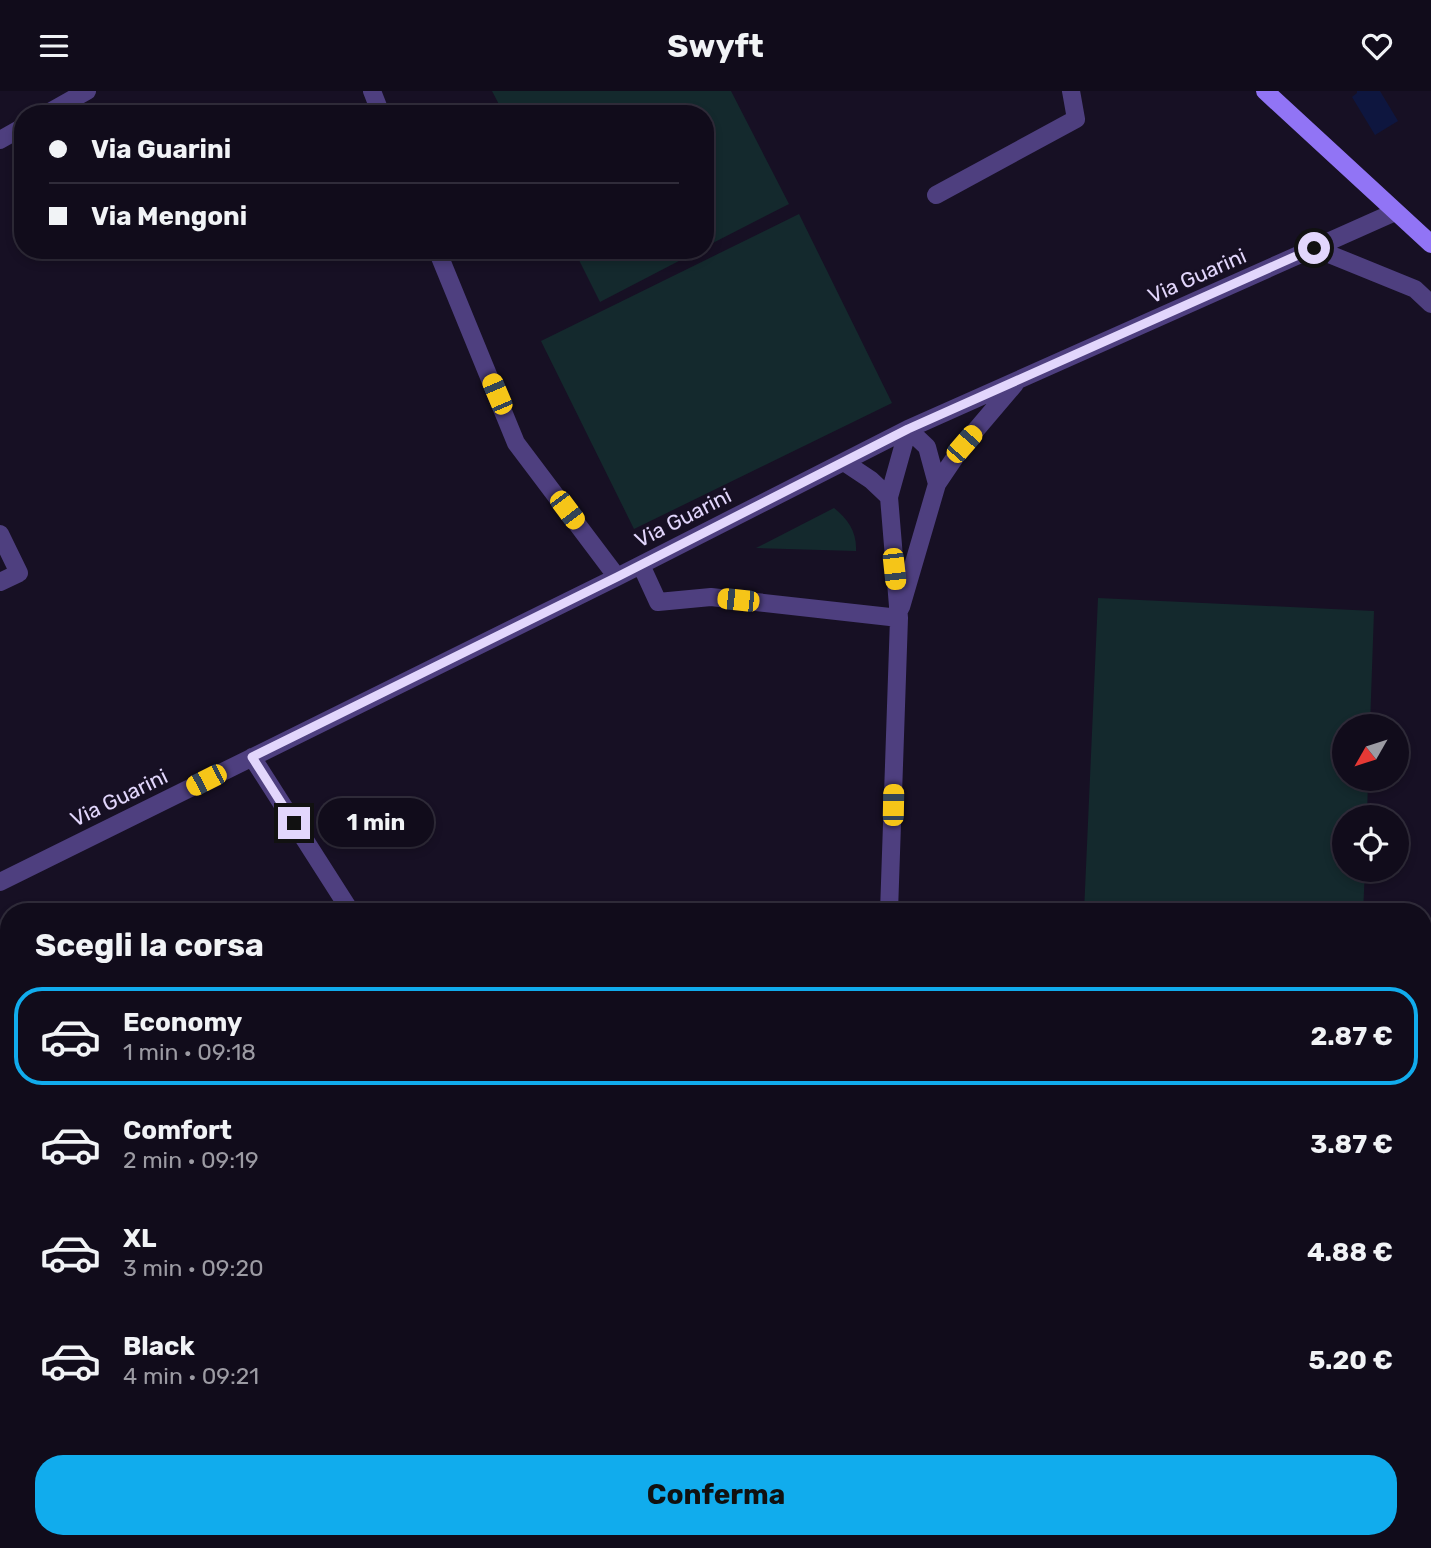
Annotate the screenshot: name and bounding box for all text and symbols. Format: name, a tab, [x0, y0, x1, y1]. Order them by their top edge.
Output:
icon: menu	[35, 27, 73, 65]
text: Swyft	[667, 27, 764, 65]
icon: heart	[1358, 27, 1396, 65]
text: Via Guarini	[91, 134, 231, 165]
text: Via Mengoni	[91, 201, 247, 232]
route start	[1298, 232, 1330, 264]
street label: Via Guarini	[1144, 243, 1250, 308]
car	[480, 371, 515, 417]
car	[943, 421, 986, 467]
street label: Via Guarini	[630, 483, 735, 553]
car	[546, 487, 589, 533]
car	[882, 547, 907, 591]
car	[717, 587, 760, 613]
north arrow	[1332, 714, 1409, 791]
map controls	[1332, 714, 1409, 882]
car	[183, 761, 230, 799]
street label: Via Guarini	[66, 763, 171, 832]
car	[883, 784, 904, 826]
callout: 1 min	[318, 799, 434, 847]
button: locate	[1332, 805, 1409, 882]
route end	[278, 807, 310, 839]
text: 1 min	[347, 808, 405, 836]
text: Scegli la corsa	[35, 926, 264, 964]
icon: car	[39, 1005, 102, 1068]
text: Economy	[123, 1007, 242, 1038]
text: 2.87 €	[1310, 1021, 1393, 1052]
text: 1 min · 09:18	[123, 1038, 256, 1066]
icon: car	[39, 1113, 102, 1176]
text: Comfort	[123, 1115, 232, 1146]
text: 3.87 €	[1310, 1129, 1393, 1160]
text: 2 min · 09:19	[123, 1146, 259, 1174]
icon: car	[39, 1221, 102, 1284]
text: XL	[123, 1223, 156, 1254]
text: 4.88 €	[1307, 1237, 1393, 1268]
text: 3 min · 09:20	[123, 1254, 264, 1282]
icon: car	[39, 1329, 102, 1392]
text: Black	[123, 1331, 195, 1362]
text: 5.20 €	[1308, 1345, 1393, 1376]
text: 4 min · 09:21	[123, 1362, 259, 1390]
button: Conferma	[35, 1455, 1397, 1535]

